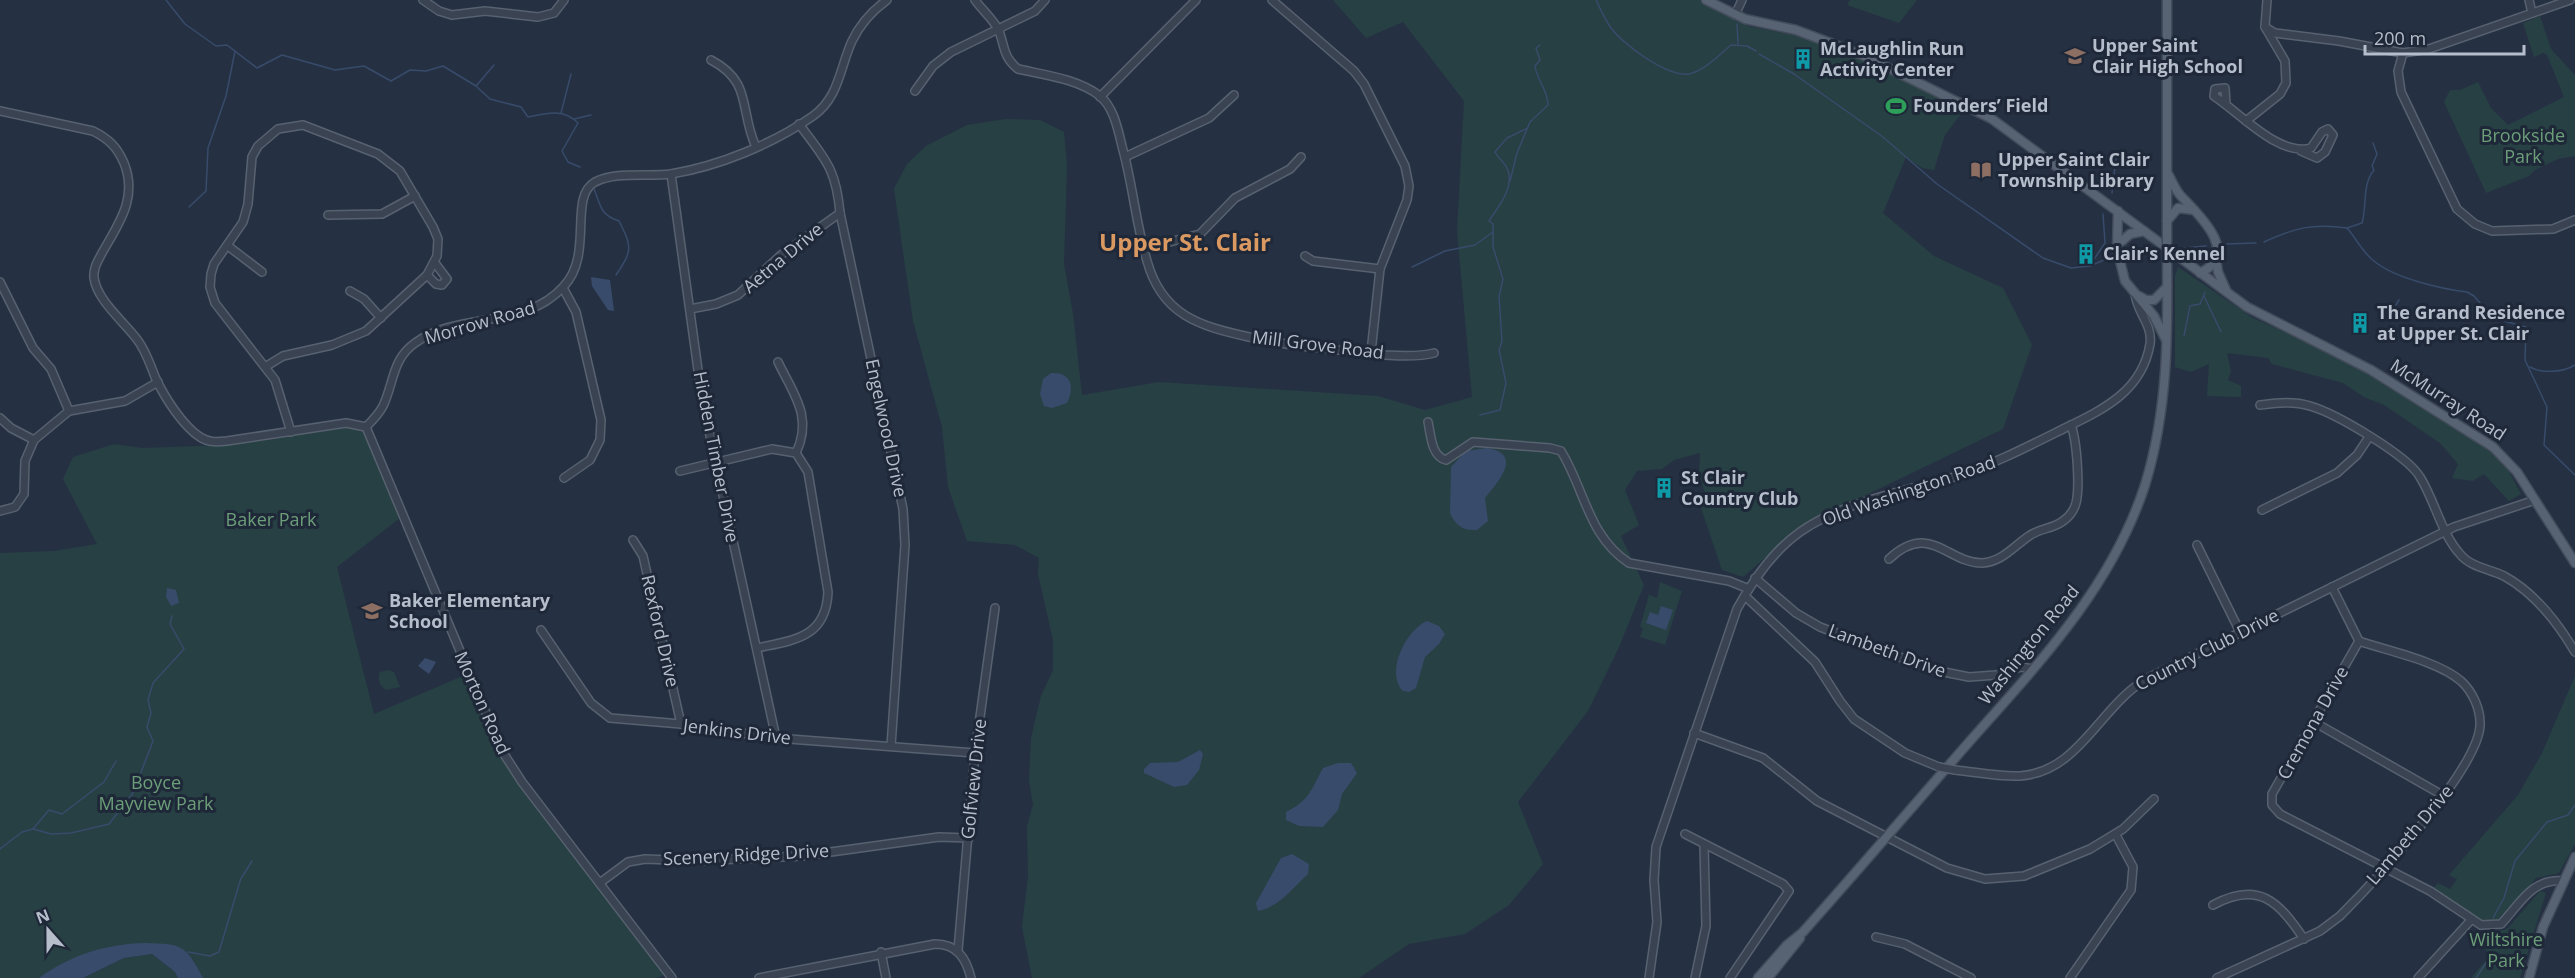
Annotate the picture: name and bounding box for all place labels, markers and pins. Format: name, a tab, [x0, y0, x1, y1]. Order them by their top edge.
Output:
place label: Upper Saint Clair High School	[2092, 33, 2243, 78]
place label: McLaughlin Run Activity Center	[1820, 36, 1964, 81]
school or university icon: Upper Saint Clair High School	[2063, 44, 2087, 68]
building icon: McLaughlin Run Activity Center	[1791, 47, 1815, 71]
place label: Founders’ Field	[1913, 93, 2048, 117]
sports icon: Founders’ Field	[1884, 94, 1908, 118]
place label: Upper Saint Clair Township Library	[1998, 147, 2154, 192]
library icon: Upper Saint Clair Township Library	[1969, 158, 1993, 182]
place label: Clair's Kennel	[2103, 241, 2225, 265]
building icon: Clair's Kennel	[2074, 242, 2098, 266]
place label: The Grand Residence at Upper St. Clair	[2377, 300, 2565, 345]
building icon: The Grand Residence at Upper St. Clair	[2348, 311, 2372, 335]
place label: St Clair Country Club	[1681, 465, 1798, 510]
building icon: St Clair Country Club	[1652, 476, 1676, 500]
place label: Baker Elementary School	[389, 588, 551, 633]
school or university icon: Baker Elementary School	[360, 599, 384, 623]

